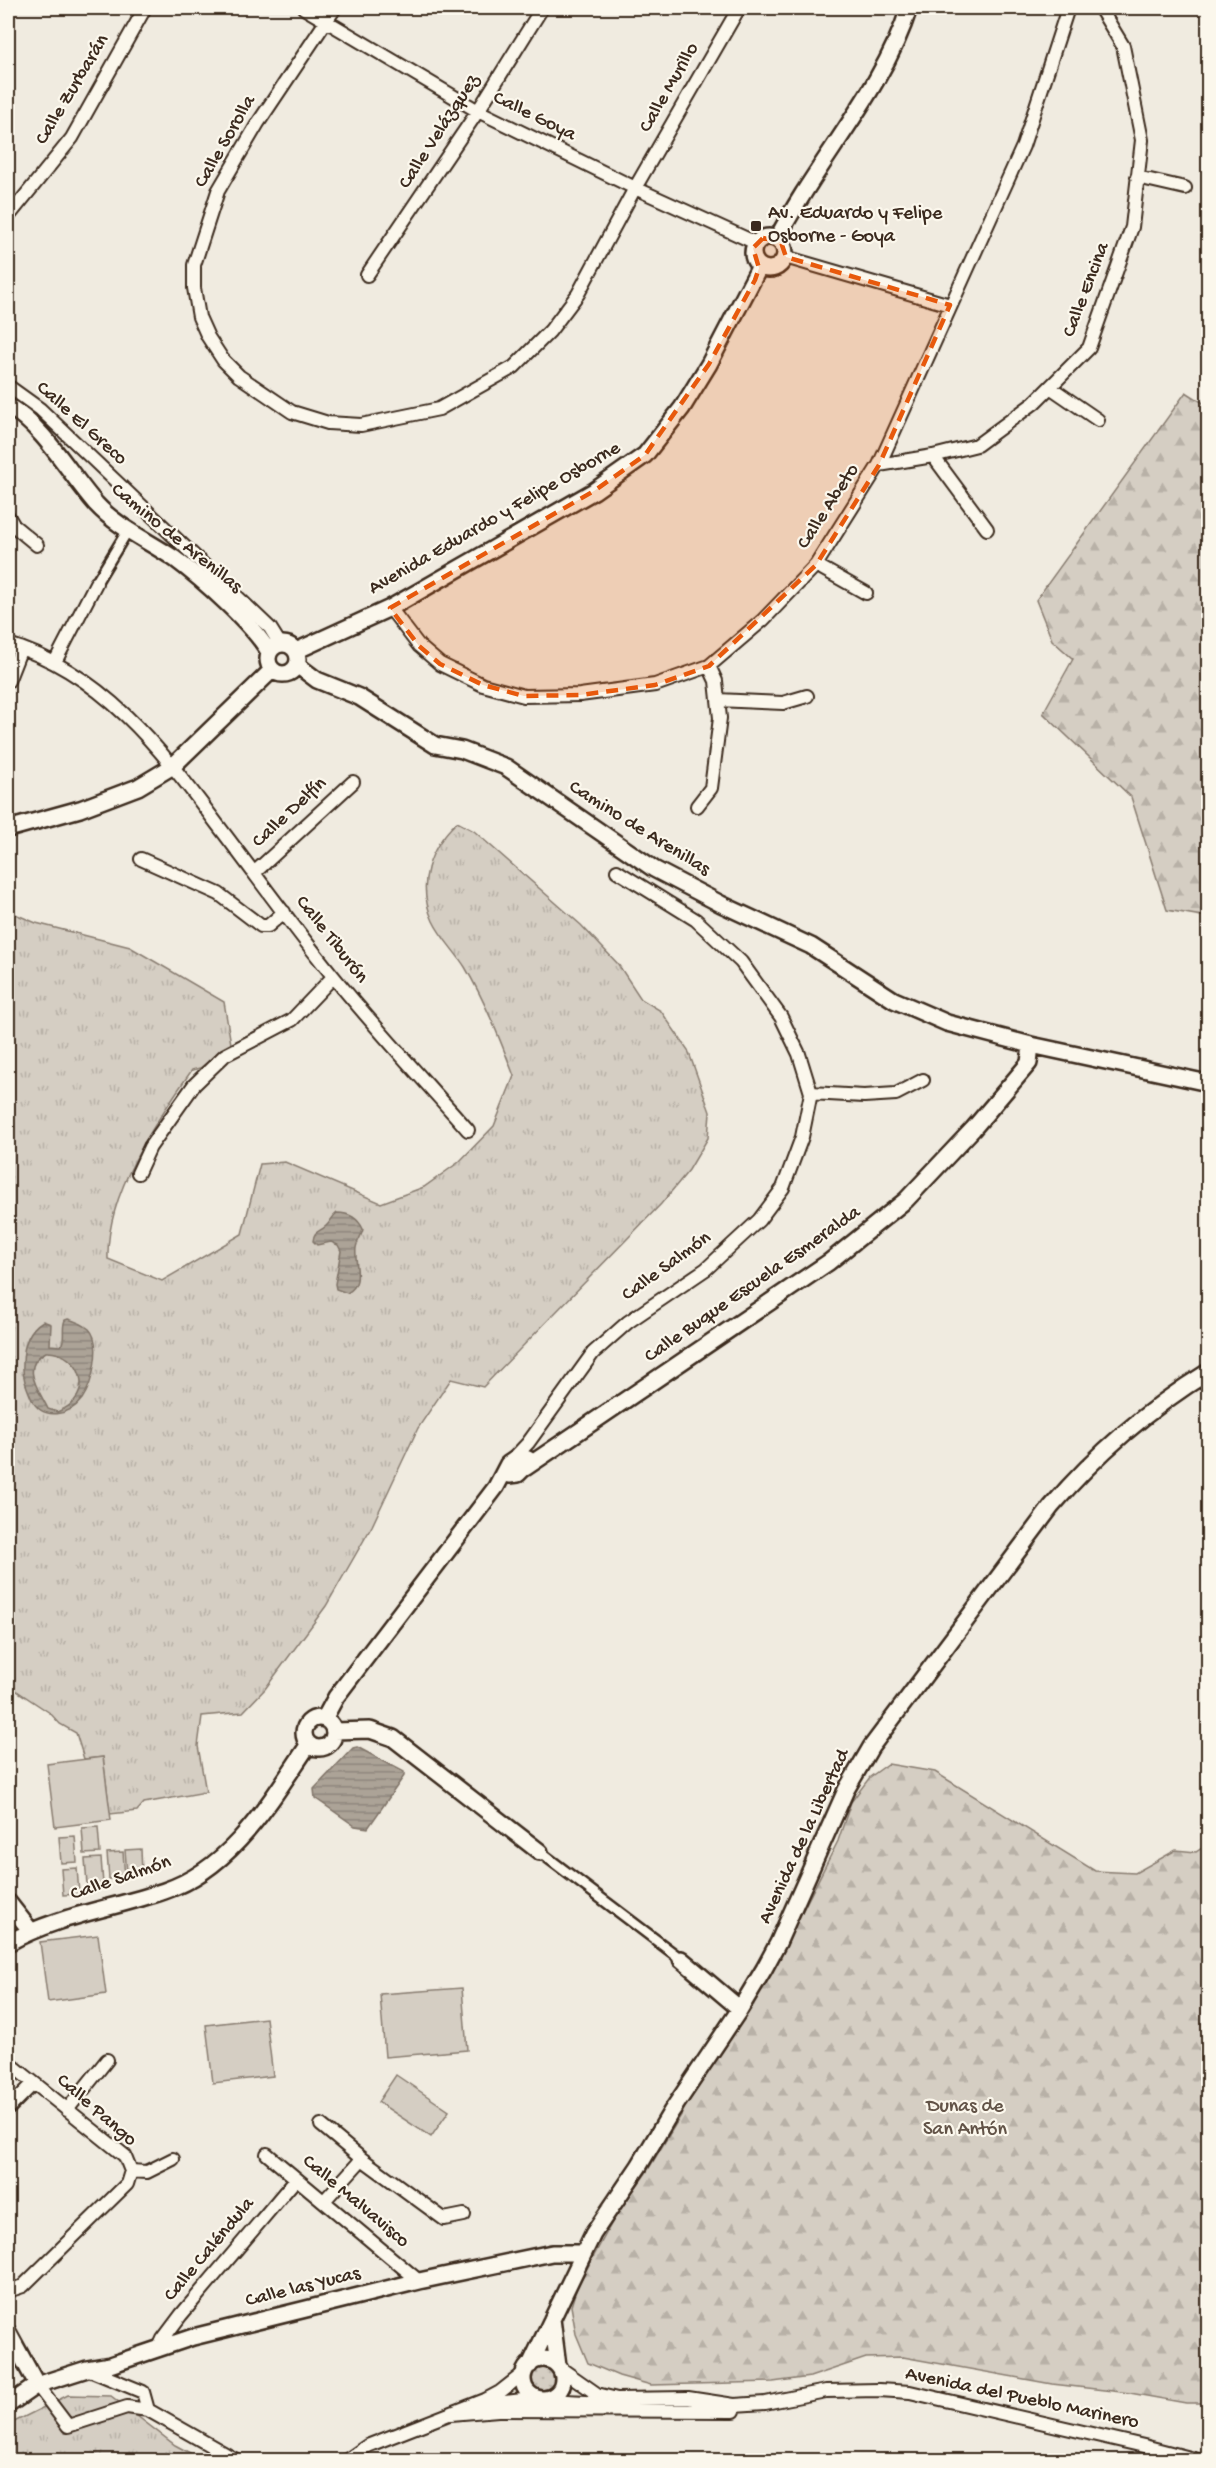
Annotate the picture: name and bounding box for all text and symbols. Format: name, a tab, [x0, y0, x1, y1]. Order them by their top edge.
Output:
street label: Calle Zurbarán	[31, 30, 115, 149]
street label: Calle Murillo	[635, 39, 705, 137]
street label: Calle Velázquez	[394, 69, 486, 194]
street label: Calle Goya	[489, 87, 580, 147]
street label: Calle Sorolla	[190, 91, 262, 192]
place label: Av. Eduardo y Felipe Osborne - Goya	[768, 203, 943, 249]
marker: Av. Eduardo y Felipe Osborne - Goya	[749, 219, 763, 233]
street label: Calle Encina	[1058, 239, 1116, 341]
street label: Calle El Greco	[31, 377, 131, 471]
street label: Avenida Eduardo y Felipe Osborne	[365, 437, 626, 601]
street label: Calle Abeto	[793, 460, 865, 554]
street label: Camino de Arenillas	[106, 479, 247, 599]
street label: Calle Delfín	[248, 772, 332, 853]
street label: Camino de Arenillas	[564, 776, 714, 882]
street label: Calle Tiburón	[290, 892, 373, 989]
street label: Calle Buque Escuela Esmeralda	[641, 1201, 866, 1368]
street label: Calle Salmón	[618, 1227, 717, 1307]
street label: Avenida de la Libertad	[754, 1744, 857, 1928]
street label: Calle Salmón	[68, 1851, 175, 1907]
street label: Calle Pango	[51, 2070, 141, 2152]
park label: Dunas de San Antón	[923, 2096, 1007, 2142]
street label: Calle Malvavisco	[297, 2151, 413, 2253]
street label: Calle Caléndula	[160, 2193, 261, 2307]
street label: Calle las Yucas	[243, 2262, 363, 2313]
street label: Avenida del Pueblo Marinero	[903, 2363, 1141, 2435]

